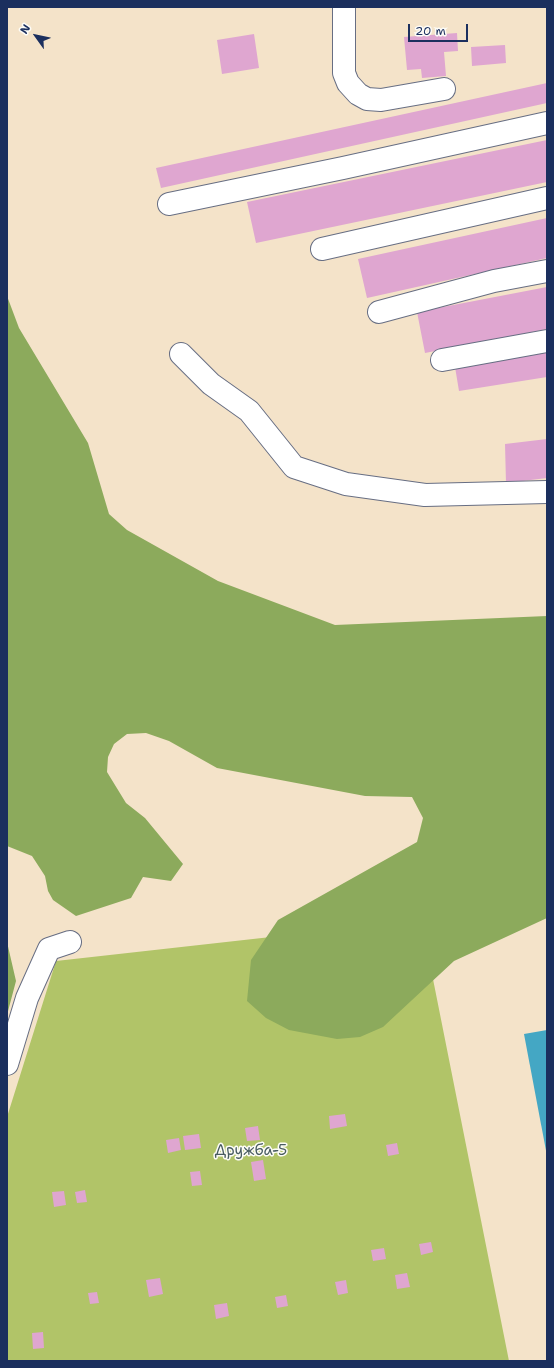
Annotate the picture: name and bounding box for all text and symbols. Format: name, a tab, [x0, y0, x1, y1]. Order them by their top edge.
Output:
north arrow	[16, 16, 56, 56]
scale bar	[410, 16, 470, 42]
text: N	[17, 21, 34, 37]
text: 20 m	[415, 23, 446, 39]
park label: Дружба-5	[215, 1142, 287, 1160]

